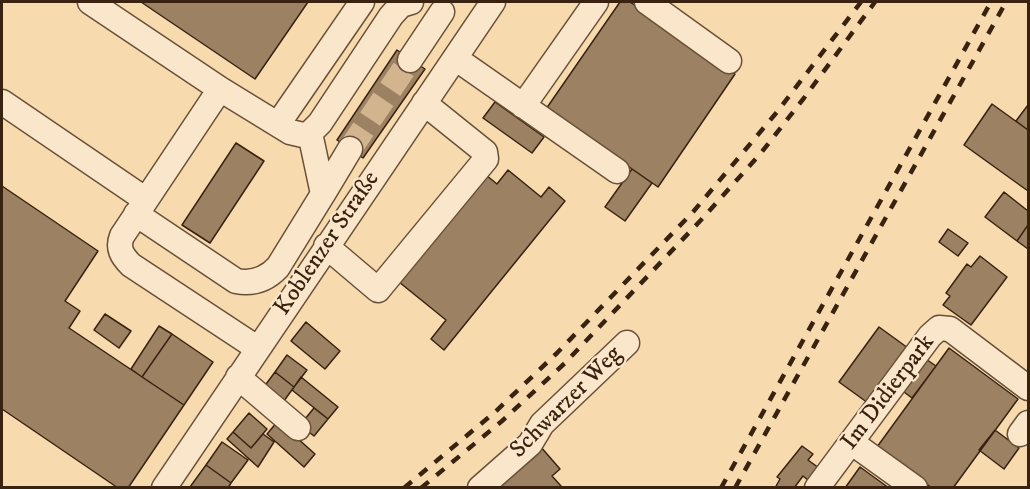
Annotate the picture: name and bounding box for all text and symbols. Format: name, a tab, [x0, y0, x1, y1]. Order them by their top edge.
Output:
street label: Koblenzer Straße	[269, 167, 387, 321]
street label: Im Didierpark	[836, 330, 942, 456]
street label: Schwarzer Weg	[505, 341, 629, 465]

